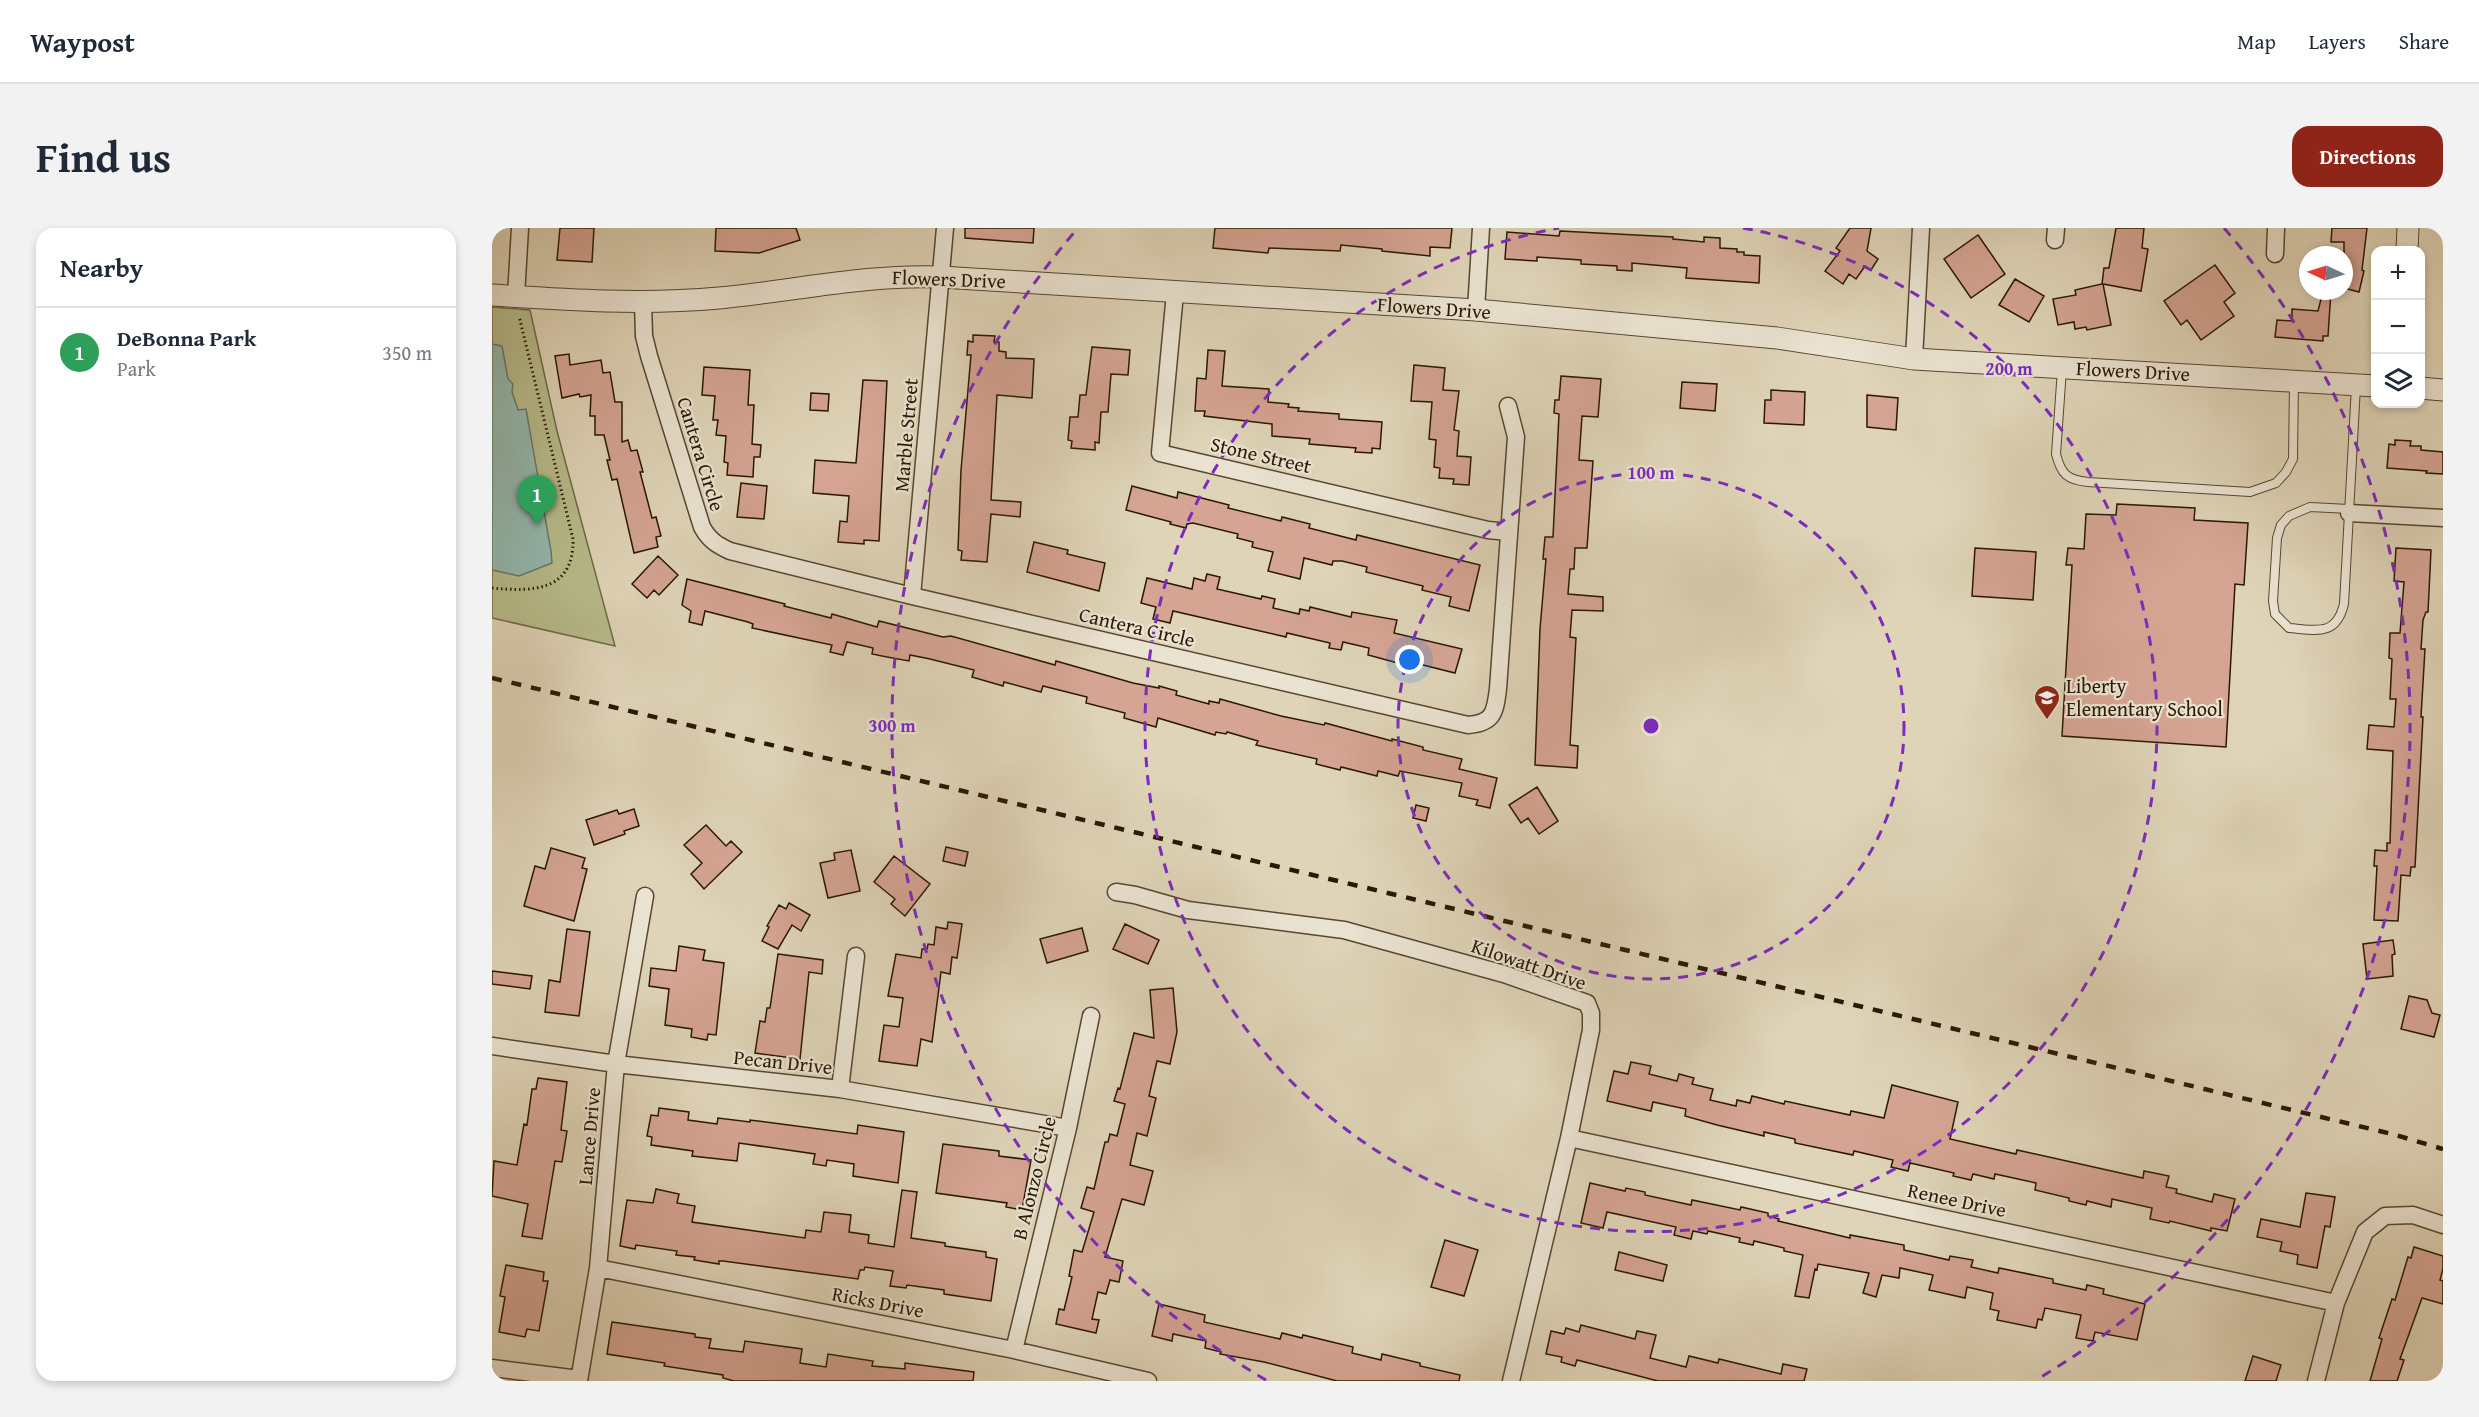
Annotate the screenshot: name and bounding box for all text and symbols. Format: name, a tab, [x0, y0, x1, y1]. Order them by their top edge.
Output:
text: Waypost	[30, 21, 135, 62]
text: Map	[2237, 26, 2276, 57]
text: Layers	[2309, 26, 2366, 57]
text: Share	[2399, 26, 2449, 57]
text: Find us	[36, 126, 171, 187]
button: Directions	[2292, 126, 2443, 187]
north arrow	[2299, 246, 2353, 300]
map controls	[2371, 246, 2425, 408]
button: +	[2371, 246, 2425, 300]
text: Nearby	[60, 248, 143, 287]
street label: Flowers Drive	[892, 262, 1006, 295]
street label: Flowers Drive	[1376, 289, 1492, 326]
button: −	[2371, 300, 2425, 354]
text: DeBonna Park	[117, 322, 256, 354]
text: 1	[74, 338, 85, 367]
text: 350 m	[382, 338, 432, 367]
street label: Flowers Drive	[2075, 353, 2191, 388]
text: Park	[117, 354, 156, 383]
button: layers	[2371, 354, 2425, 408]
text: 200 m	[1985, 355, 2033, 382]
street label: Marble Street	[886, 377, 925, 493]
street label: Cantera Circle	[670, 393, 733, 514]
street label: Stone Street	[1208, 429, 1314, 480]
text: 100 m	[1627, 459, 1675, 486]
pin: 1	[518, 476, 556, 525]
street label: Cantera Circle	[1076, 599, 1198, 654]
your location	[1395, 645, 1424, 674]
place label: Liberty Elementary School	[2066, 671, 2223, 723]
school or university icon: Liberty Elementary School	[2032, 683, 2062, 721]
text: 300 m	[868, 712, 916, 739]
centre of rings	[1641, 716, 1661, 736]
street label: Kilowatt Drive	[1468, 930, 1590, 997]
street label: Pecan Drive	[732, 1042, 834, 1081]
street label: Lance Drive	[570, 1086, 607, 1186]
street label: B Alonzo Circle	[1004, 1113, 1063, 1243]
street label: Renee Drive	[1905, 1175, 2009, 1224]
street label: Ricks Drive	[830, 1278, 927, 1325]

